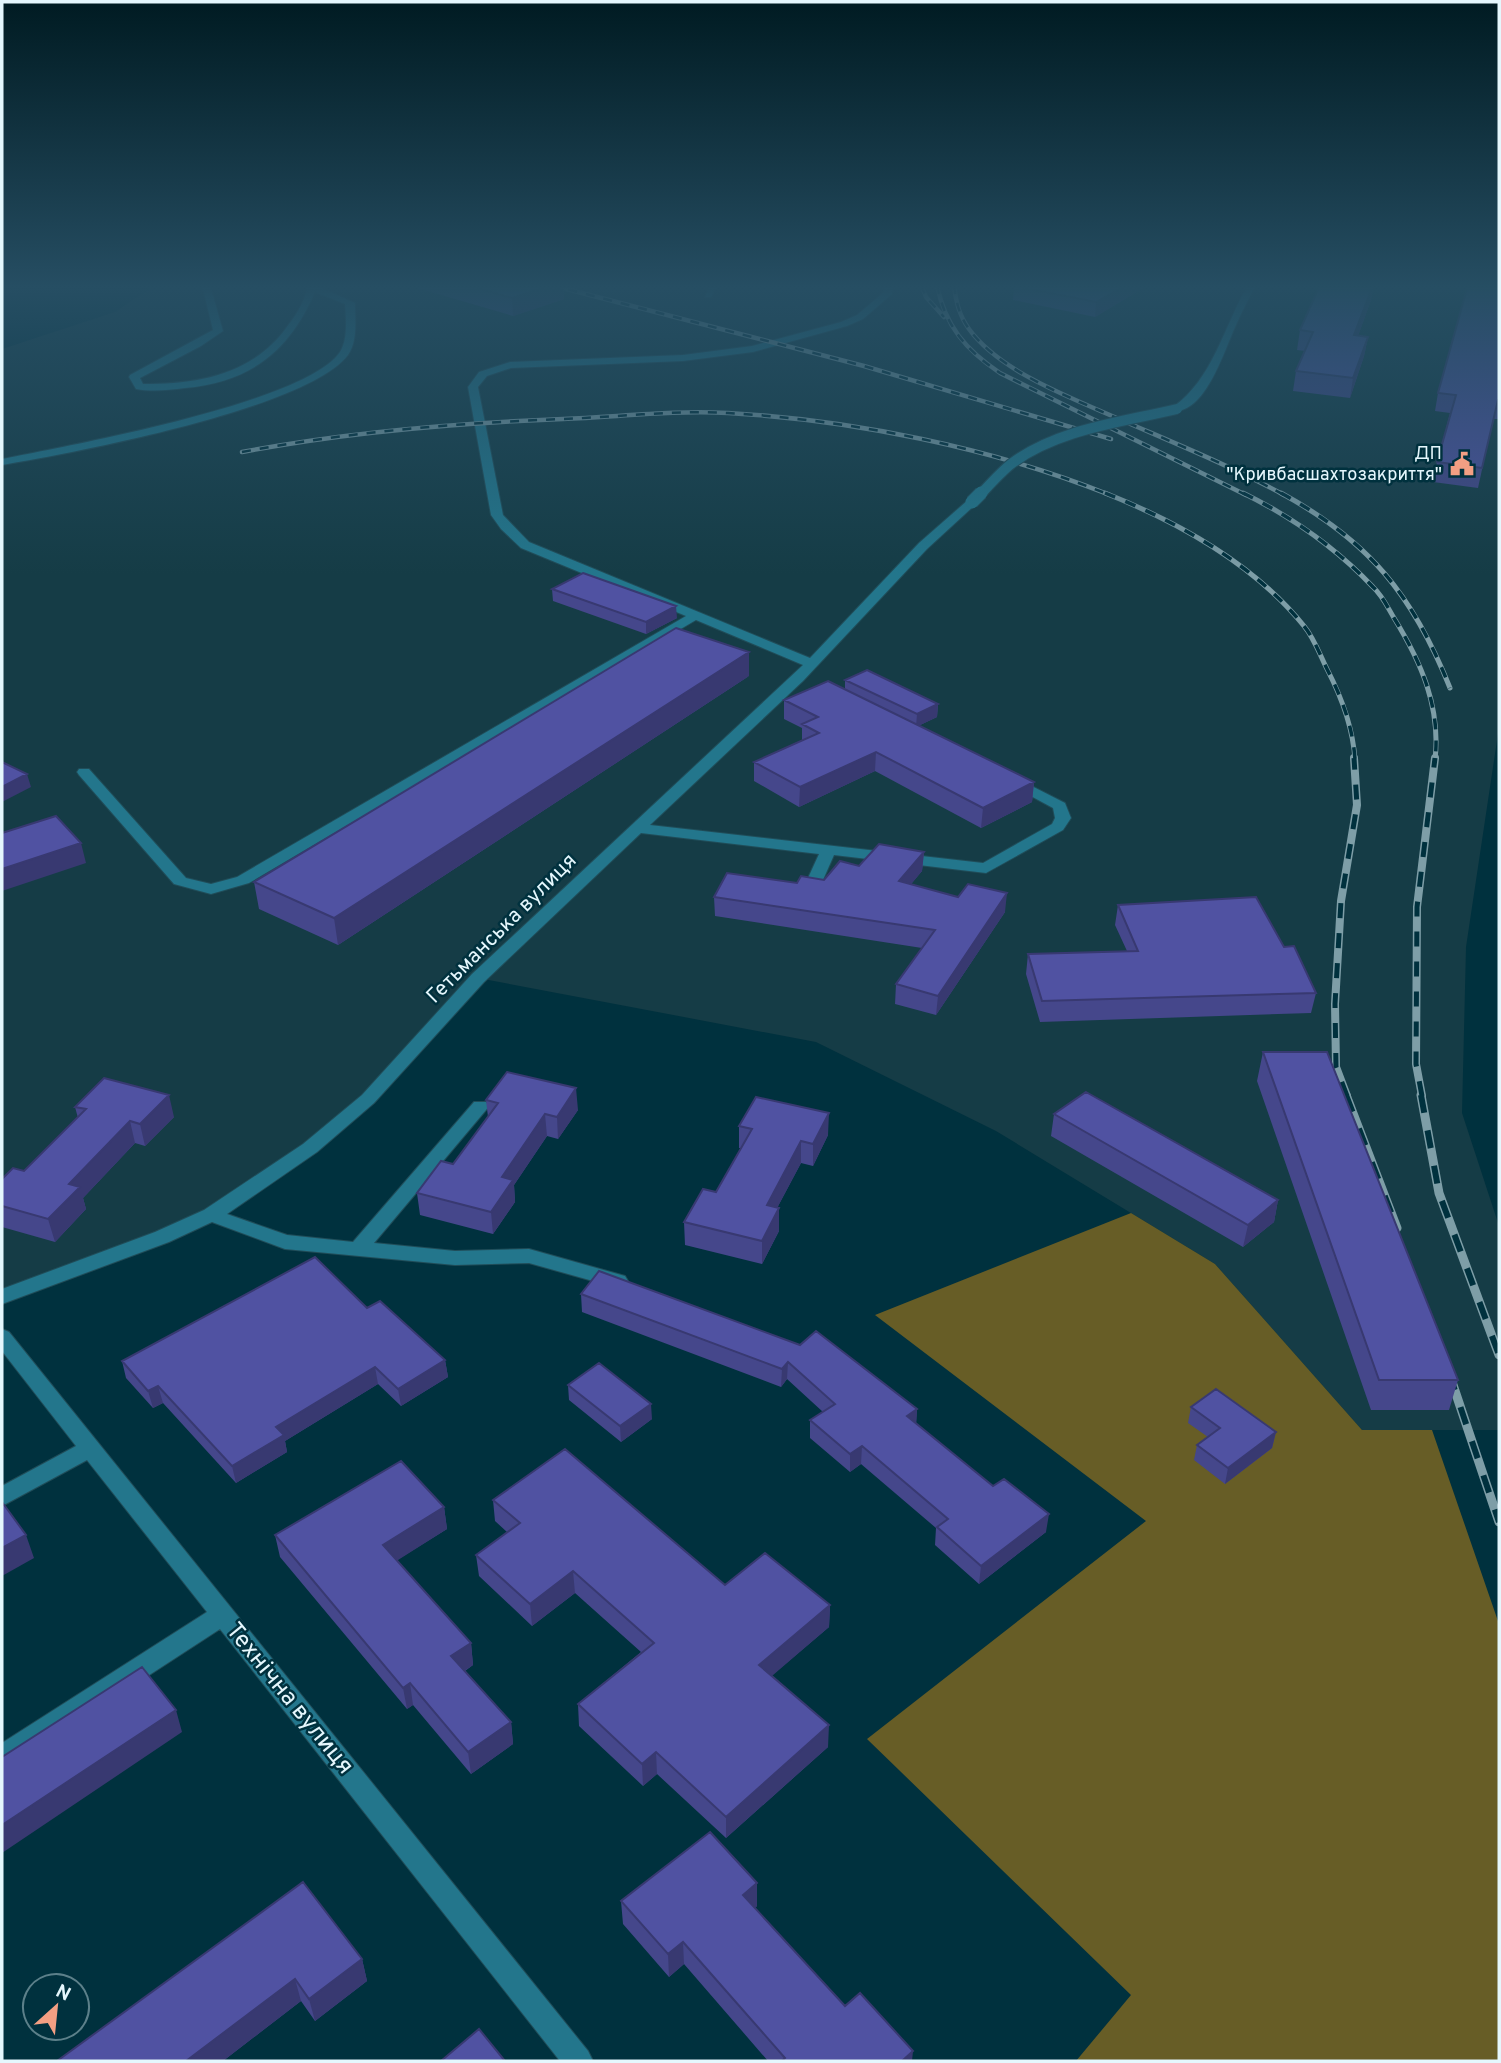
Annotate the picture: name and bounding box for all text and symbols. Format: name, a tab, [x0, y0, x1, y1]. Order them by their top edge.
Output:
place label: ДП "Кривбасшахтозакриття"	[1226, 443, 1442, 487]
public building icon: ДП "Кривбасшахтозакриття"	[1448, 450, 1476, 478]
street label: Гетьманська вулиця	[421, 848, 583, 1010]
street label: Технічна вулиця	[219, 1617, 359, 1781]
north arrow	[21, 1972, 91, 2042]
text: N	[51, 1980, 74, 2007]

